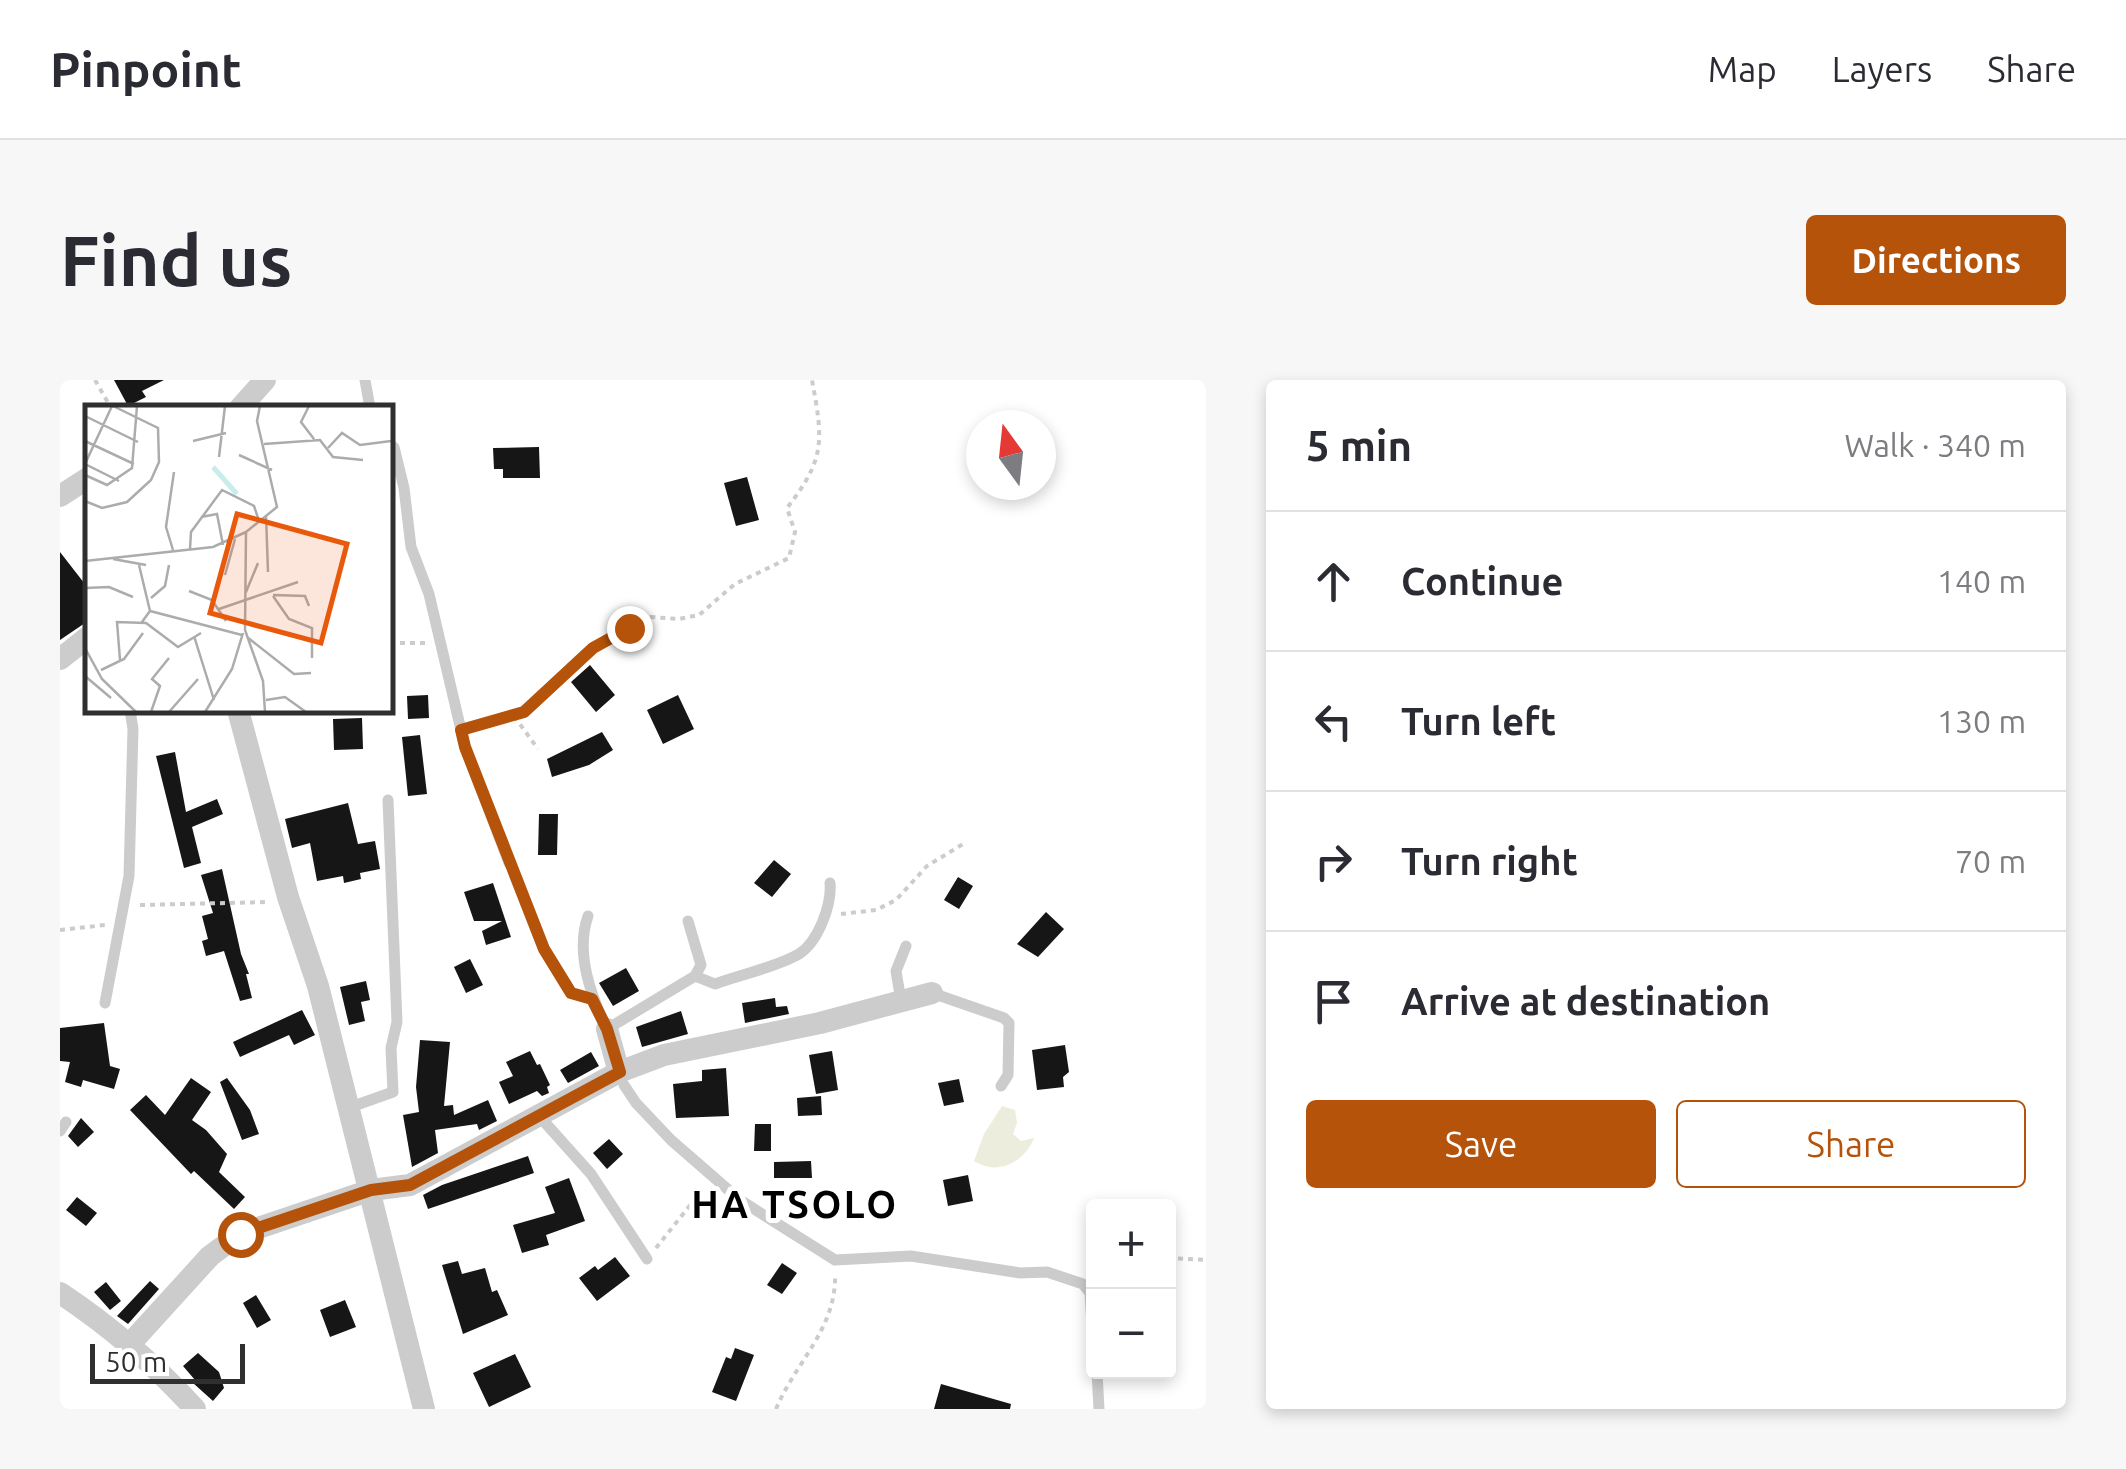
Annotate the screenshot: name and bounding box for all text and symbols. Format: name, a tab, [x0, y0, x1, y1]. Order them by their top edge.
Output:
text: Pinpoint	[50, 42, 242, 96]
text: Map	[1708, 49, 1777, 89]
text: Layers	[1832, 49, 1932, 89]
text: Share	[1987, 49, 2076, 89]
button: Directions	[1806, 215, 2066, 305]
text: Find us	[60, 221, 292, 299]
inset map	[85, 405, 392, 712]
north arrow	[966, 410, 1056, 500]
text: 5 min	[1306, 422, 1412, 469]
text: Walk · 340 m	[1844, 427, 2026, 463]
icon: ahead	[1306, 554, 1361, 609]
text: Continue	[1401, 560, 1563, 602]
text: 140 m	[1937, 563, 2026, 599]
route end	[607, 606, 653, 652]
icon: left	[1306, 694, 1361, 749]
text: Turn left	[1401, 700, 1556, 742]
text: 130 m	[1937, 703, 2026, 739]
icon: right	[1306, 834, 1361, 889]
text: Turn right	[1401, 840, 1578, 882]
text: 70 m	[1955, 843, 2026, 879]
icon: arrive	[1306, 974, 1361, 1029]
text: Arrive at destination	[1401, 980, 1770, 1022]
button: Save	[1306, 1100, 1656, 1188]
button: Share	[1676, 1100, 2026, 1188]
district label: HA TSOLO	[691, 1183, 899, 1225]
map controls	[1086, 1199, 1176, 1379]
button: +	[1086, 1199, 1176, 1289]
route start	[218, 1212, 264, 1258]
button: −	[1086, 1289, 1176, 1379]
scale bar	[90, 1339, 245, 1384]
text: 50 m	[105, 1346, 167, 1377]

